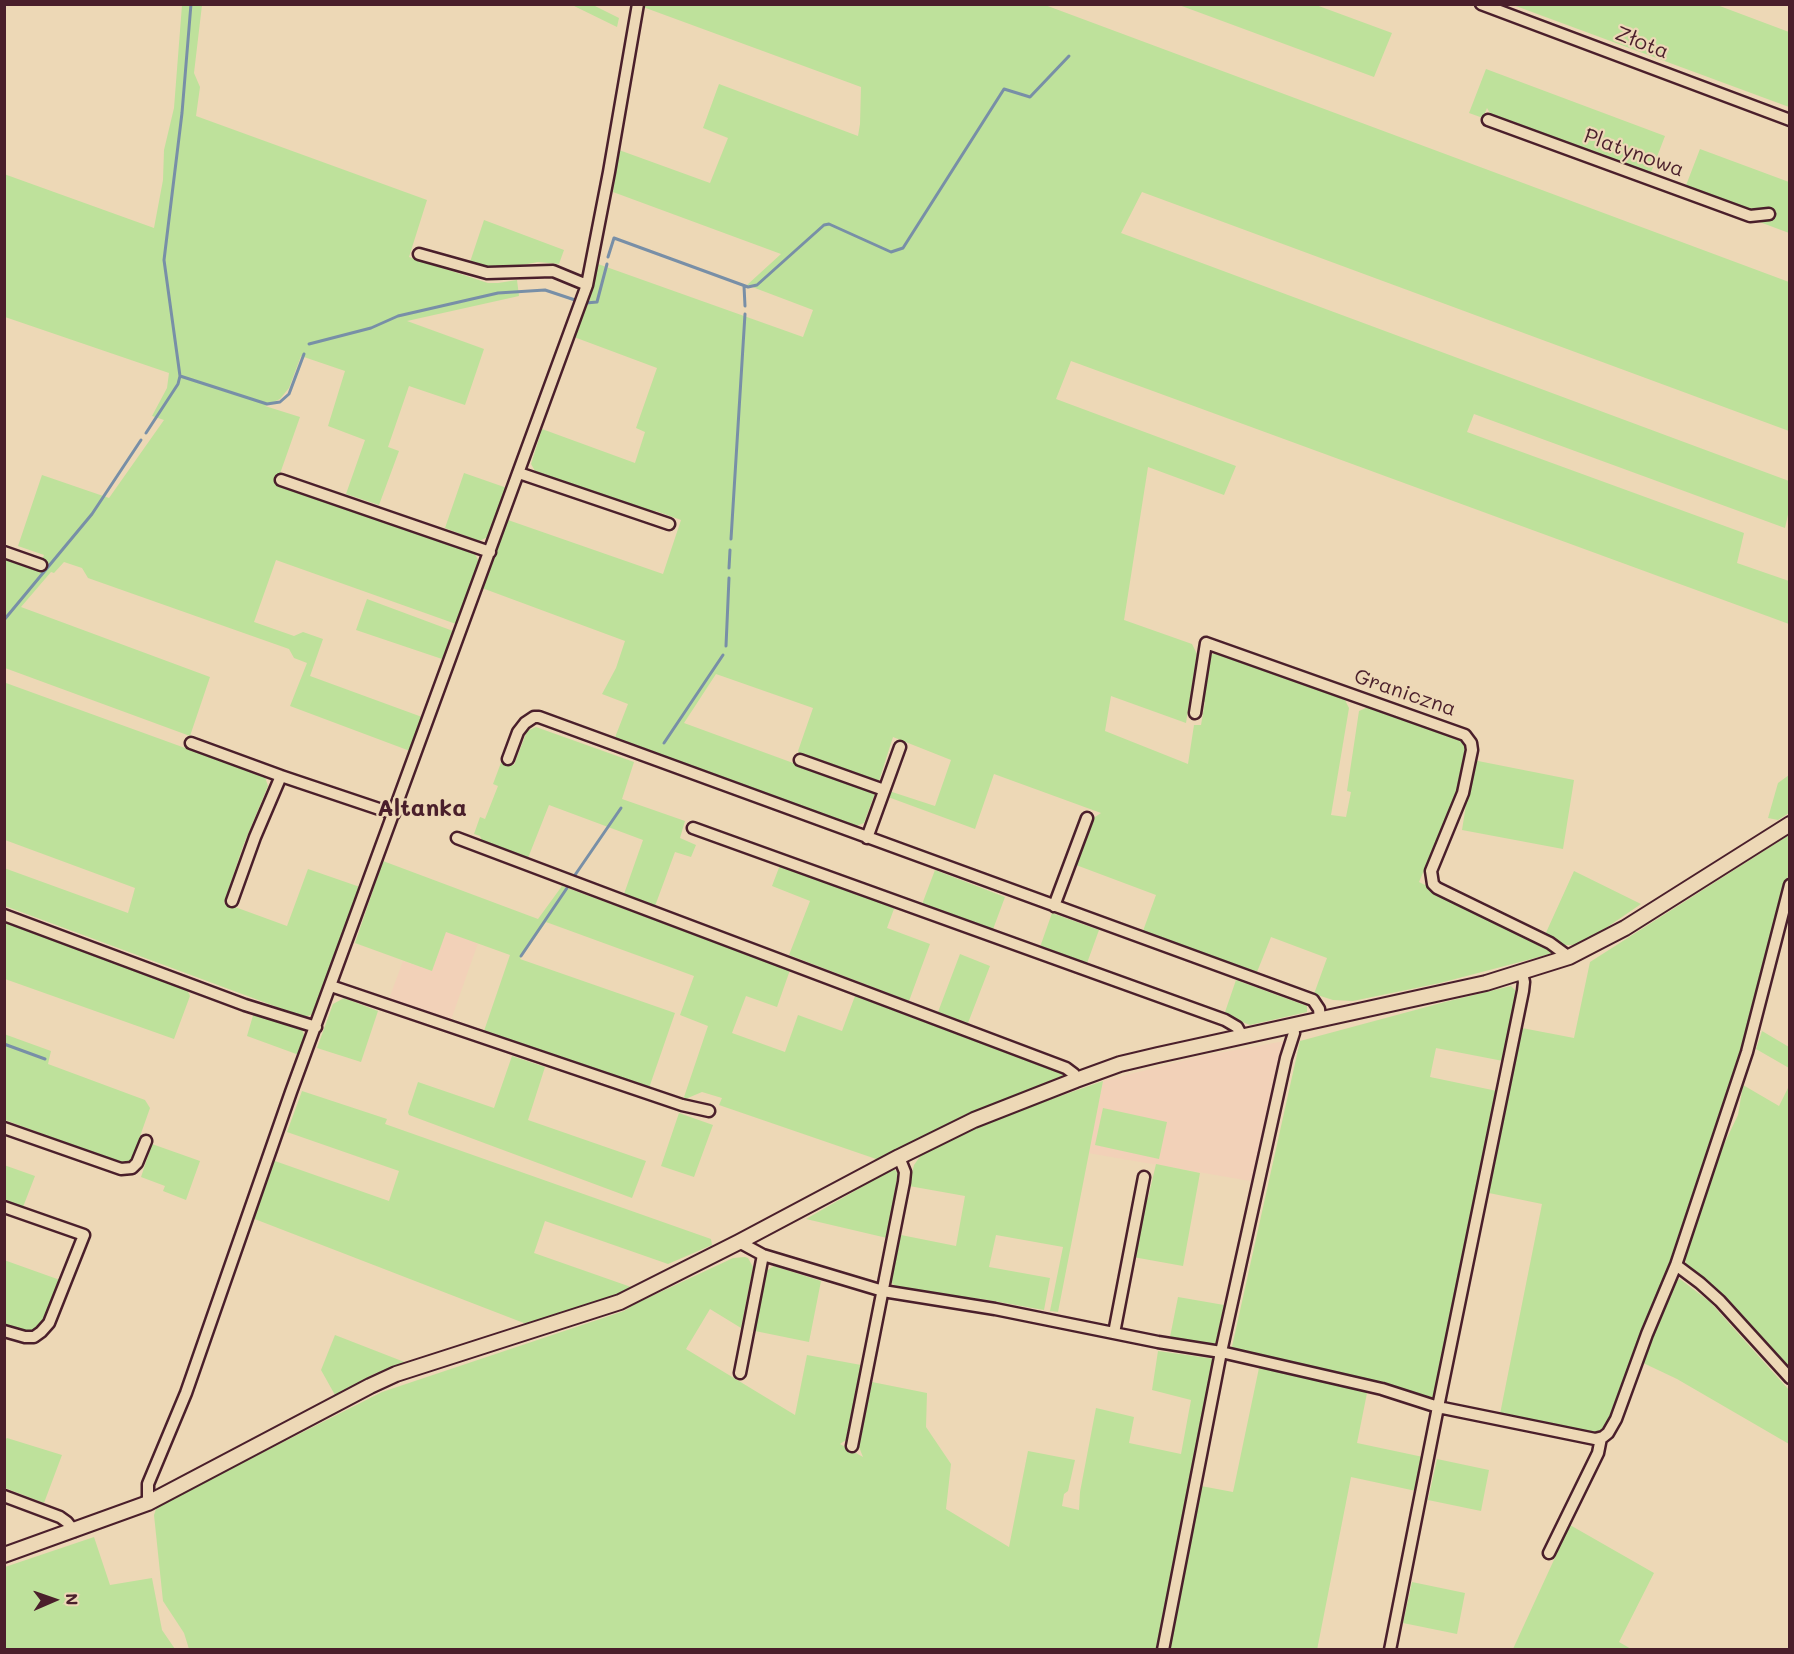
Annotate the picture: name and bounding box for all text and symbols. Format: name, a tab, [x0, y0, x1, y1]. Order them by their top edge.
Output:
street label: Złota	[1612, 21, 1672, 65]
street label: Platynowa	[1580, 123, 1688, 183]
street label: Graniczna	[1351, 664, 1459, 722]
district label: Altanka	[377, 795, 467, 823]
north arrow	[24, 1570, 84, 1630]
text: N	[62, 1593, 83, 1606]

